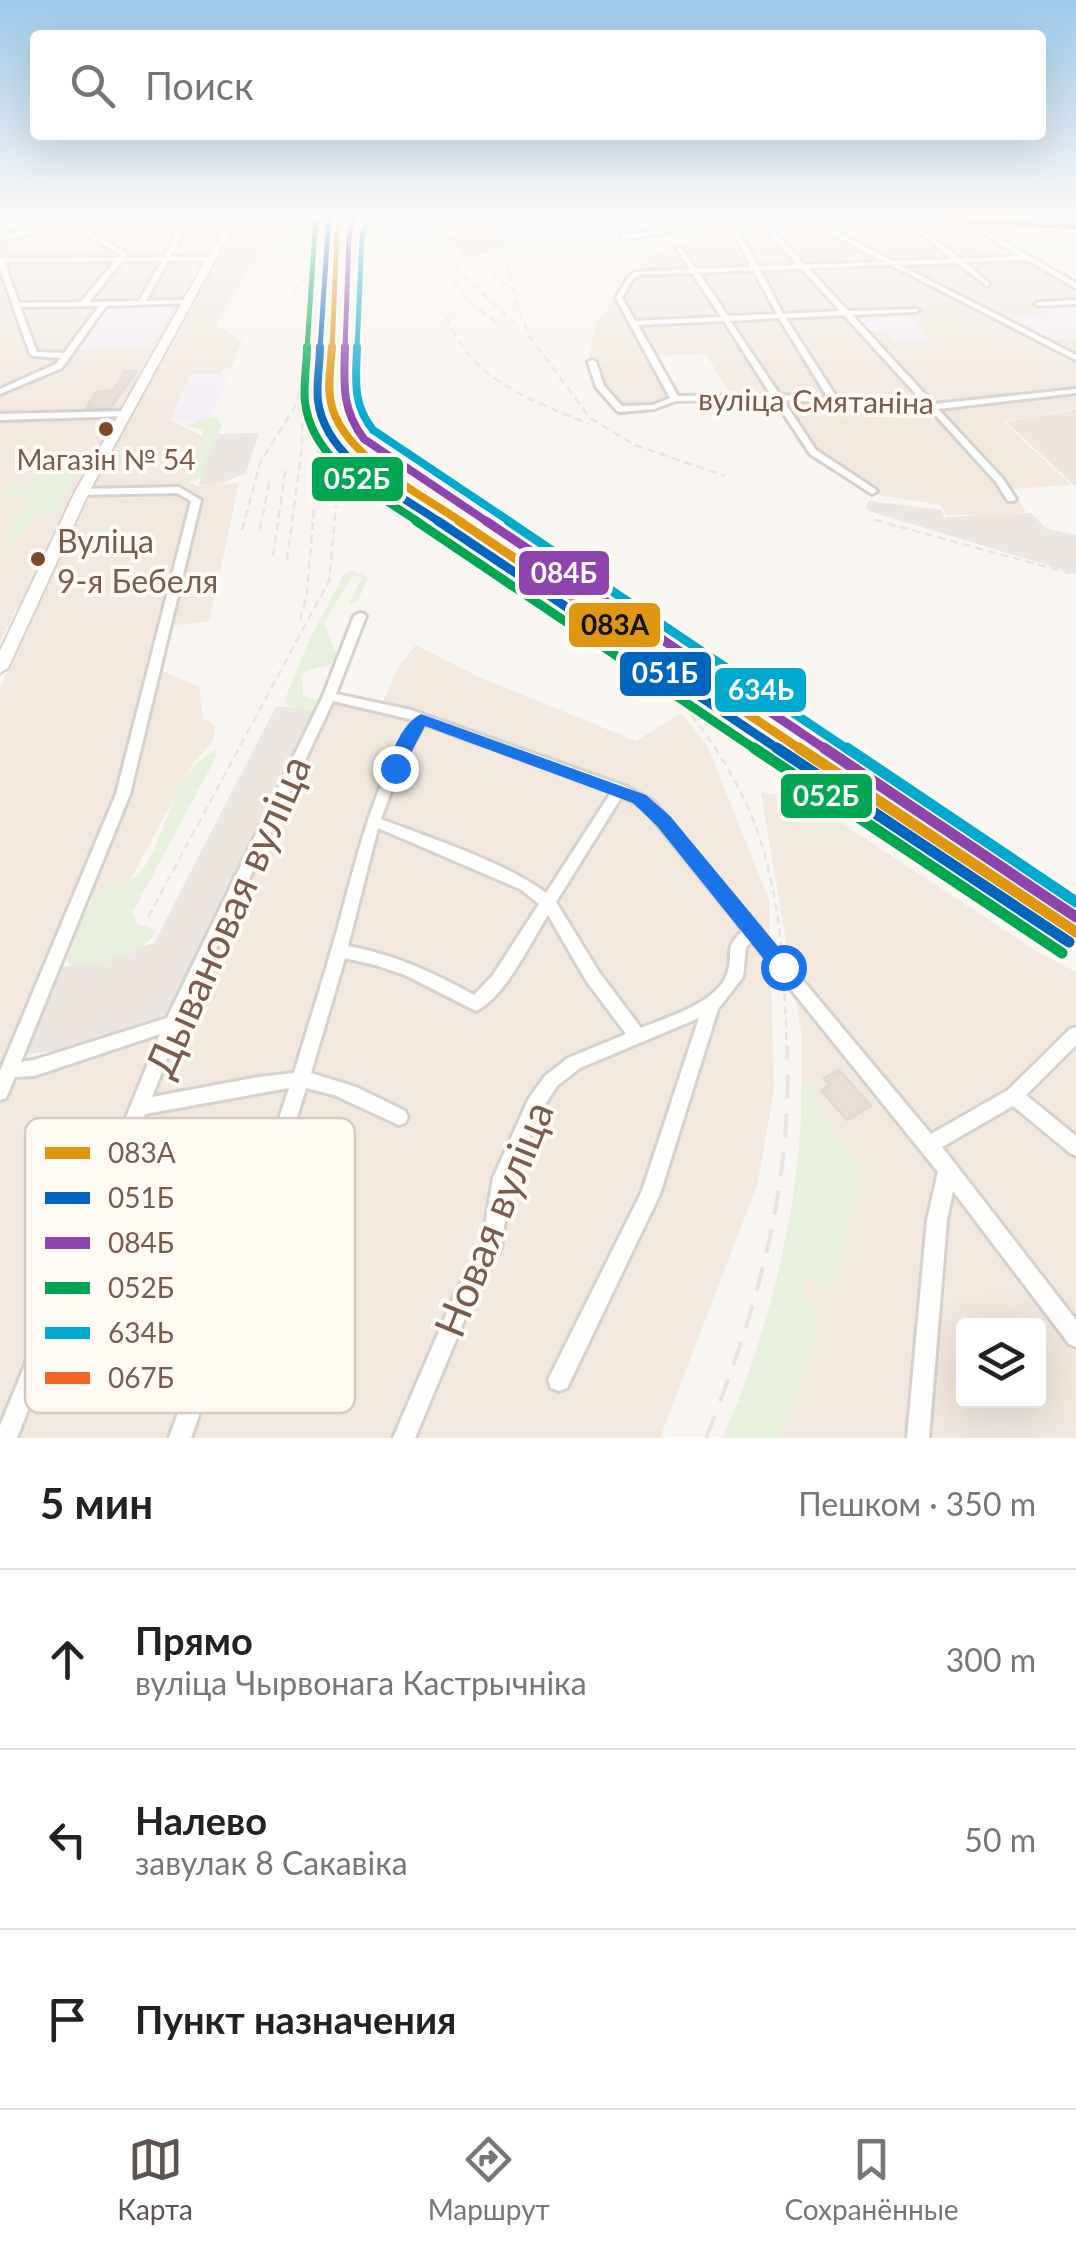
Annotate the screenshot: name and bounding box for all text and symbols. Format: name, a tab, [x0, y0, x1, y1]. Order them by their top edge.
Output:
search box	[30, 30, 1046, 140]
icon: search	[65, 58, 120, 113]
text: Поиск	[145, 62, 254, 108]
street label: вуліца Смятаніна	[698, 380, 934, 420]
marker: Магазін № 54	[96, 419, 116, 439]
place label: Магазін № 54	[16, 442, 196, 476]
line badge: 052Б	[310, 455, 405, 503]
text: 052Б	[324, 461, 390, 495]
place label: Вуліца 9-я Бебеля	[57, 521, 218, 600]
marker: Вуліца 9-я Бебеля	[28, 549, 48, 569]
line badge: 084Б	[517, 549, 611, 597]
text: 084Б	[531, 555, 597, 589]
line badge: 083А	[567, 601, 662, 649]
text: 083А	[581, 607, 650, 641]
line badge: 051Б	[618, 650, 713, 698]
text: 051Б	[632, 655, 698, 689]
line badge: 634Ь	[713, 666, 808, 714]
text: 634Ь	[728, 672, 794, 706]
route end	[373, 746, 419, 792]
street label: Дывановая вуліца	[134, 747, 320, 1084]
line badge: 052Б	[779, 772, 874, 820]
text: 052Б	[793, 778, 859, 812]
route start	[761, 945, 807, 991]
street label: Новая вуліца	[423, 1094, 563, 1344]
legend	[25, 1118, 355, 1413]
text: 083А	[108, 1135, 176, 1169]
text: 051Б	[108, 1180, 174, 1214]
text: 084Б	[108, 1225, 174, 1259]
text: 052Б	[108, 1270, 174, 1304]
text: 634Ь	[108, 1315, 174, 1349]
map controls	[956, 1318, 1046, 1408]
button: layers	[956, 1318, 1046, 1408]
text: 067Б	[108, 1360, 174, 1394]
text: 5 мин	[40, 1478, 153, 1528]
text: Пешком · 350 m	[798, 1484, 1036, 1523]
text: Прямо	[135, 1617, 253, 1663]
icon: ahead	[40, 1632, 95, 1687]
text: 300 m	[946, 1640, 1036, 1679]
text: вуліца Чырвонага Кастрычніка	[135, 1663, 587, 1702]
text: Налево	[135, 1797, 267, 1843]
icon: left	[40, 1812, 95, 1867]
text: 50 m	[964, 1820, 1036, 1859]
text: завулак 8 Сакавіка	[135, 1843, 408, 1882]
icon: arrive	[40, 1992, 95, 2047]
text: Пункт назначения	[135, 1996, 456, 2042]
tab: Карта	[117, 2132, 193, 2226]
tab: Маршрут	[428, 2132, 550, 2226]
tab: Сохранённые	[784, 2132, 959, 2226]

